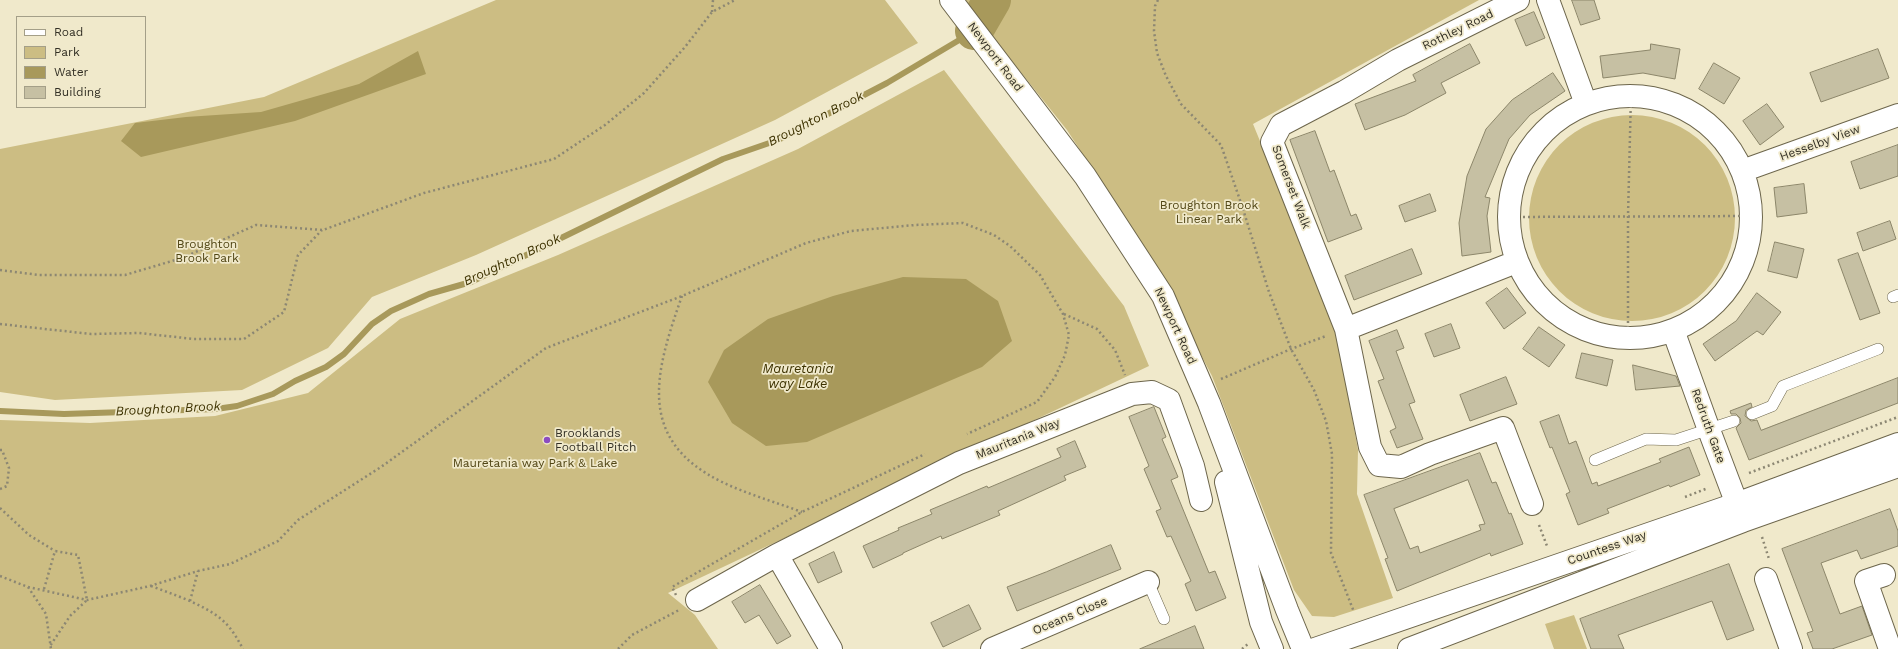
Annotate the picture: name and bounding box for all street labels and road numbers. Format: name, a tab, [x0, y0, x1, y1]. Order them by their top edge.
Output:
street label: Rothley Road	[1420, 7, 1496, 53]
street label: Newport Road	[964, 19, 1026, 95]
street label: Hesselby View	[1778, 122, 1862, 164]
street label: Somerset Walk	[1268, 143, 1314, 231]
street label: Newport Road	[1151, 285, 1199, 367]
street label: Redruth Gate	[1688, 387, 1728, 465]
street label: Mauritania Way	[974, 416, 1062, 462]
street label: Countess Way	[1566, 528, 1648, 568]
street label: Oceans Close	[1031, 594, 1109, 638]

